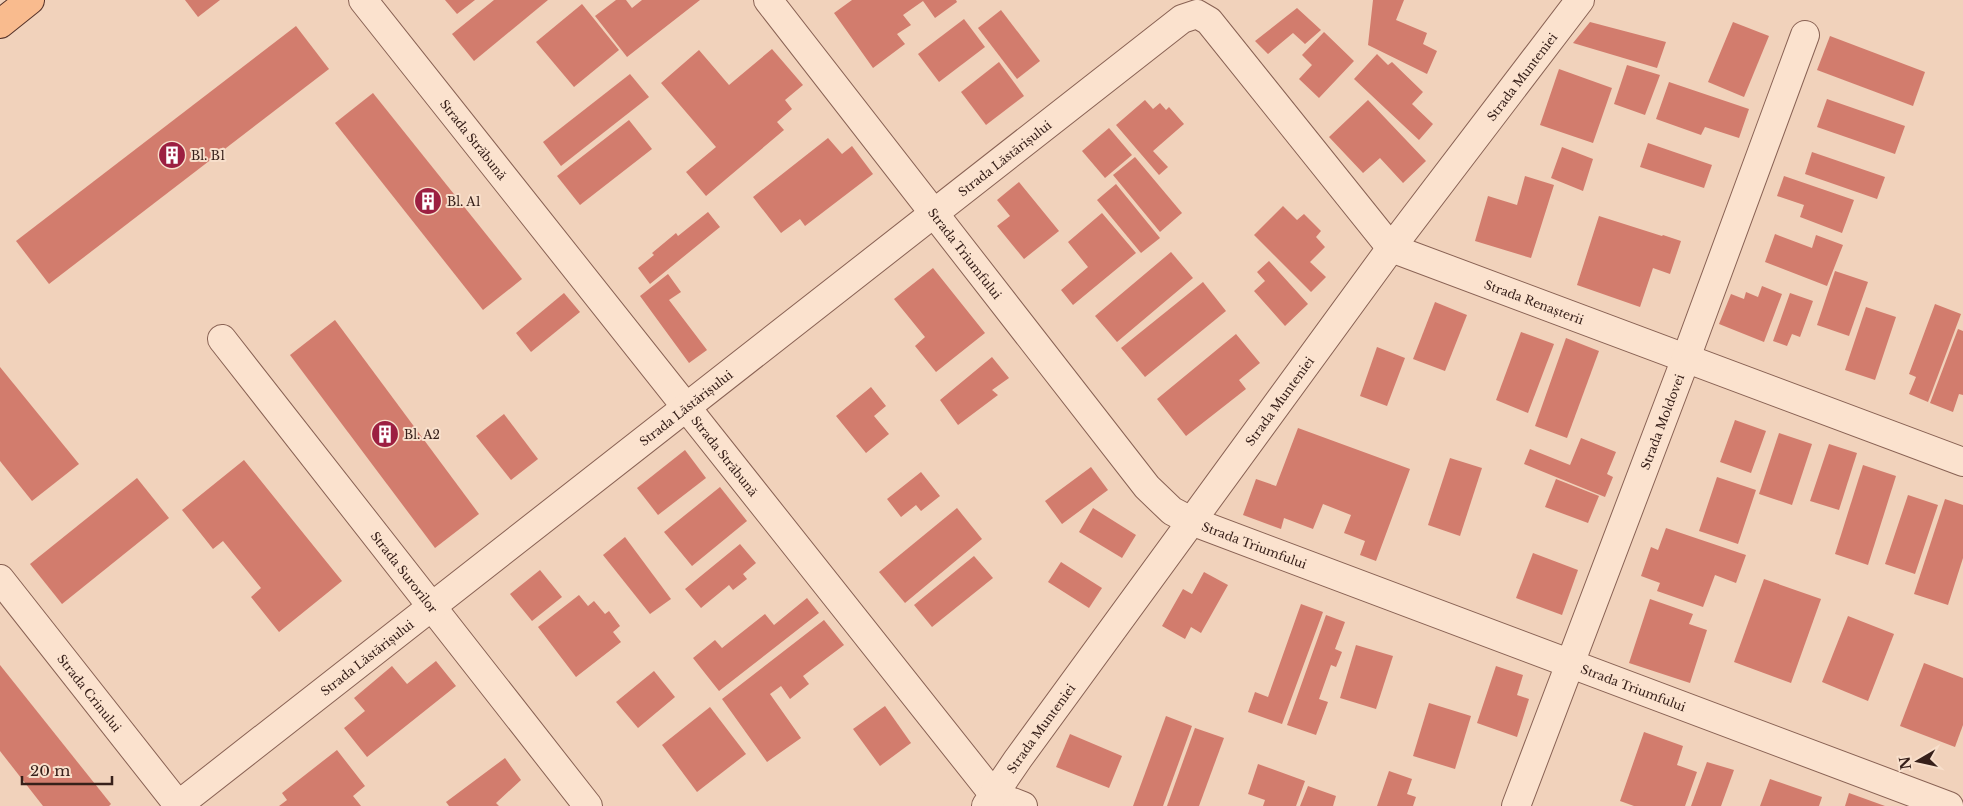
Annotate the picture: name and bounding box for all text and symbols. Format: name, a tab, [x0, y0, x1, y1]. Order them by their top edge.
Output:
street label: Strada Munteniei	[1483, 30, 1560, 124]
street label: Strada Străbună	[437, 96, 510, 183]
street label: Strada Lăstărișului	[955, 117, 1054, 199]
building icon: Bl. B1	[157, 140, 187, 170]
place label: Bl. B1	[191, 148, 225, 163]
building icon: Bl. A1	[413, 186, 443, 216]
place label: Bl. A1	[447, 194, 481, 209]
street label: Strada Triumfului	[925, 205, 1005, 302]
street label: Strada Renașterii	[1482, 276, 1586, 327]
street label: Strada Munteniei	[1242, 354, 1317, 449]
street label: Strada Lăstărișului	[636, 367, 735, 449]
street label: Strada Moldovei	[1637, 372, 1687, 472]
street label: Strada Străbună	[688, 413, 761, 499]
building icon: Bl. A2	[370, 419, 400, 449]
place label: Bl. A2	[404, 427, 440, 442]
street label: Strada Triumfului	[1200, 518, 1309, 571]
street label: Strada Surorilor	[368, 528, 441, 616]
street label: Strada Lăstărișului	[317, 616, 416, 699]
street label: Strada Crinului	[55, 651, 125, 735]
street label: Strada Triumfului	[1579, 661, 1688, 714]
street label: Strada Munteniei	[1003, 681, 1078, 776]
north arrow	[1893, 736, 1943, 786]
scale bar	[22, 754, 112, 786]
text: N	[1895, 755, 1915, 771]
text: 20 m	[30, 761, 70, 780]

